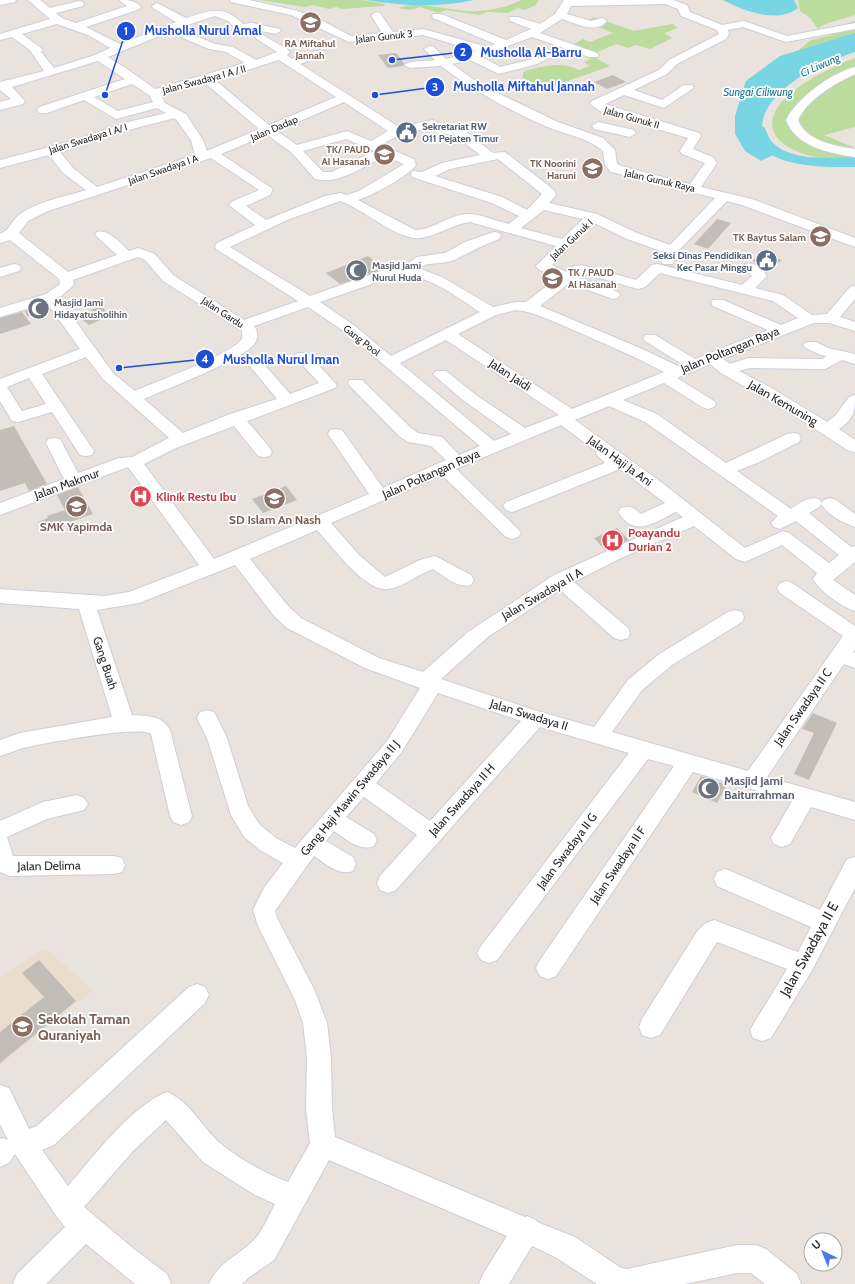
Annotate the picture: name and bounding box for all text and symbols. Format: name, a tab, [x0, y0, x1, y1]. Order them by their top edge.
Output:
school or university icon: RA Miftahul Jannah	[297, 10, 323, 36]
callout: Musholla Nurul Amal	[116, 18, 269, 43]
text: Musholla Nurul Amal	[144, 22, 262, 38]
text: 1	[124, 23, 128, 38]
street label: Jalan Gunuk 3	[354, 27, 413, 46]
place label: RA Miftahul Jannah	[285, 37, 336, 62]
callout: Musholla Al-Barru	[453, 39, 590, 64]
text: 2	[460, 44, 466, 59]
text: Musholla Al-Barru	[480, 44, 582, 60]
water label: Ci Liwung	[798, 50, 843, 80]
street label: Jalan Swadaya I A / II	[160, 62, 247, 97]
callout: Musholla Miftahul Jannah	[425, 74, 603, 99]
text: Musholla Miftahul Jannah	[453, 78, 595, 94]
text: 3	[432, 79, 438, 94]
water label: Sungai Ciliwung	[723, 85, 794, 99]
street label: Jalan Gunuk II	[602, 103, 661, 132]
street label: Jalan Dadap	[248, 113, 300, 145]
public building icon: Sekretariat RW 011 Pejaten Timur	[394, 119, 420, 145]
street label: Jalan Swadaya I A/ I	[46, 120, 129, 157]
place label: Sekretariat RW 011 Pejaten Timur	[422, 120, 499, 145]
school or university icon: TK/ PAUD Al Hasanah	[372, 142, 398, 168]
place label: TK/ PAUD Al Hasanah	[322, 143, 370, 168]
street label: Jalan Swadaya I A	[126, 151, 201, 188]
school or university icon: TK Noorini Haruni	[579, 156, 605, 182]
place label: TK Noorini Haruni	[530, 157, 576, 182]
street label: Jalan Gunuk Raya	[622, 166, 697, 195]
street label: Jalan Gunuk I	[546, 216, 596, 263]
school or university icon: TK Baytus Salam	[808, 224, 834, 250]
place label: TK Baytus Salam	[733, 231, 806, 244]
public building icon: Seksi Dinas Pendidikan Kec Pasar Minggu	[754, 248, 780, 274]
place label: Seksi Dinas Pendidikan Kec Pasar Minggu	[653, 249, 752, 274]
mosque icon: Masjid Jami Nurul Huda	[343, 258, 369, 284]
place label: Masjid Jami Nurul Huda	[372, 259, 422, 284]
school or university icon: TK / PAUD Al Hasanah	[540, 265, 566, 291]
place label: TK / PAUD Al Hasanah	[568, 266, 616, 291]
street label: Jalan Gardu	[198, 293, 246, 331]
mosque icon: Masjid Jami Hidayatusholihin	[25, 295, 51, 321]
place label: Masjid Jami Hidayatusholihin	[54, 296, 127, 321]
street label: Gang Pool	[341, 322, 383, 359]
street label: Jalan Poltangan Raya	[677, 323, 781, 377]
callout: Musholla Nurul Iman	[195, 347, 348, 372]
text: 4	[201, 351, 209, 366]
text: Musholla Nurul Iman	[223, 351, 339, 367]
street label: Jalan Jaidi	[486, 355, 534, 394]
street label: Jalan Kemuning	[745, 376, 822, 429]
street label: Jalan Haji Ja Ani	[584, 431, 656, 489]
street label: Jalan Poltangan Raya	[379, 445, 482, 502]
street label: Jalan Makmur	[31, 465, 102, 503]
hospital icon: Klinik Restu Ibu	[128, 484, 154, 510]
school or university icon: SD Islam An Nash	[262, 486, 288, 512]
place label: Klinik Restu Ibu	[156, 489, 236, 504]
school or university icon: SMK Yapimda	[63, 493, 89, 519]
place label: SD Islam An Nash	[229, 512, 321, 527]
place label: SMK Yapimda	[40, 519, 112, 534]
place label: Poayandu Durian 2	[628, 525, 680, 554]
hospital icon: Poayandu Durian 2	[599, 527, 625, 553]
street label: Jalan Swadaya II A	[498, 564, 585, 623]
street label: Gang Buah	[90, 634, 121, 691]
street label: Jalan Swadaya II C	[770, 665, 835, 749]
street label: Jalan Swadaya II	[487, 695, 570, 733]
street label: Gang Haji Mawin Swadaya II J	[297, 737, 403, 859]
street label: Jalan Swadaya II H	[425, 760, 498, 840]
place label: Masjid Jami Baiturrahman	[724, 773, 795, 802]
mosque icon: Masjid Jami Baiturrahman	[696, 775, 722, 801]
street label: Jalan Swadaya II G	[532, 810, 600, 893]
street label: Jalan Swadaya II F	[586, 823, 649, 907]
street label: Jalan Delima	[16, 857, 81, 874]
street label: Jalan Swadaya II E	[775, 898, 842, 1000]
place label: Sekolah Taman Quraniyah	[38, 1010, 130, 1044]
school or university icon: Sekolah Taman Quraniyah	[10, 1014, 36, 1040]
north arrow	[803, 1232, 843, 1272]
text: U	[809, 1237, 824, 1253]

